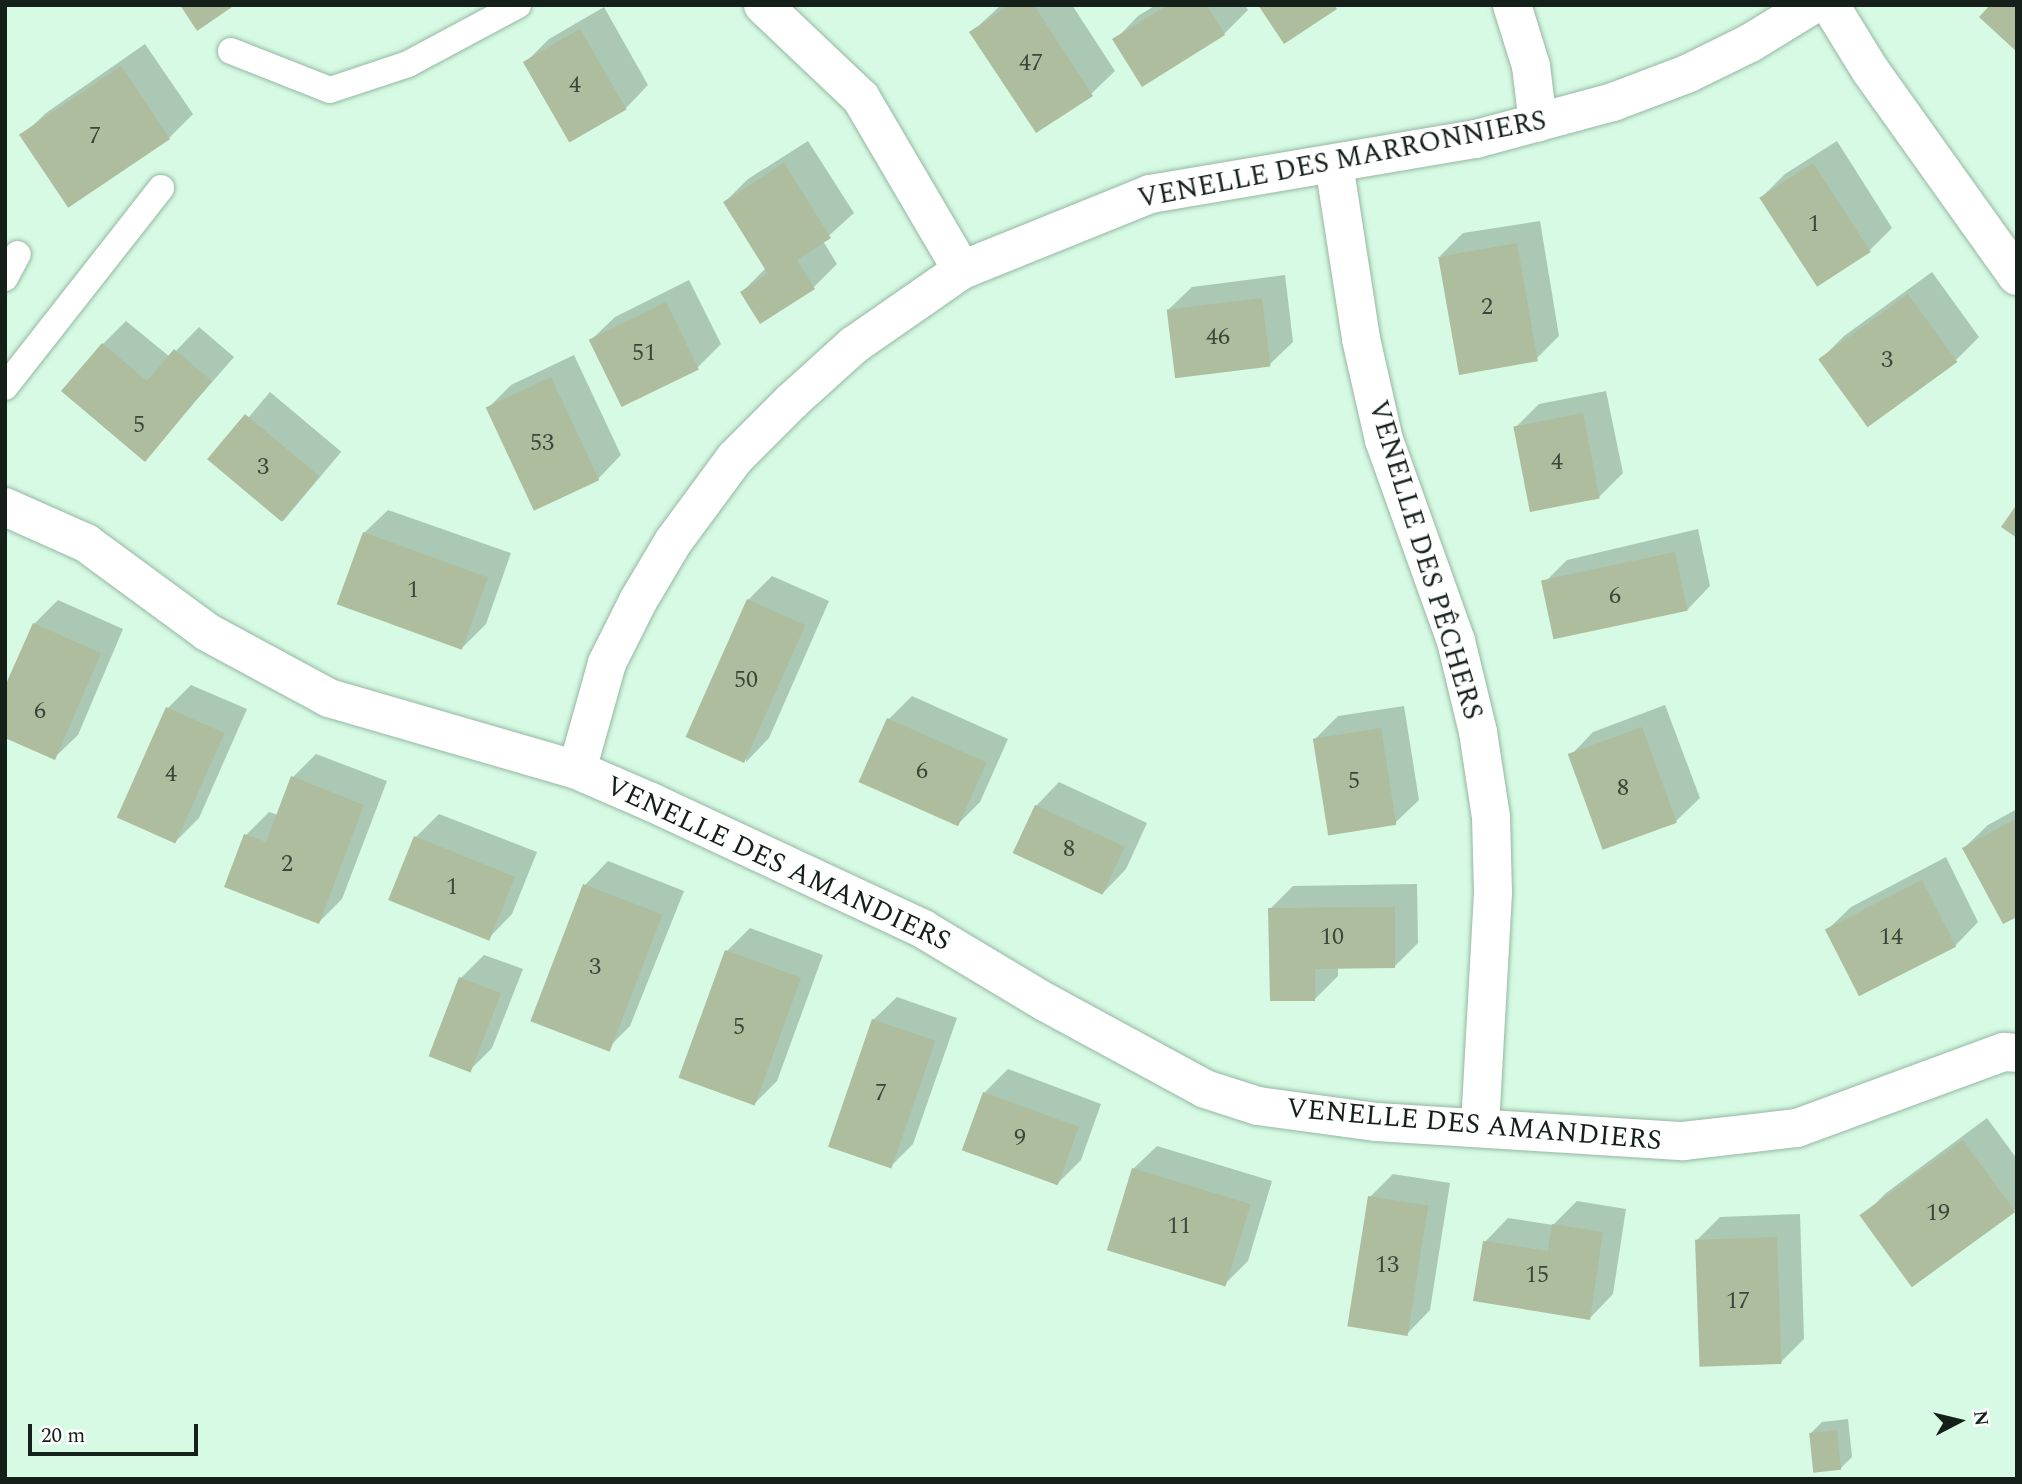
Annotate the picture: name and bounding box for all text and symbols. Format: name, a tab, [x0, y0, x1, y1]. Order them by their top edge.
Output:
house number: 47	[1019, 50, 1043, 78]
house number: 4	[569, 72, 581, 100]
street label: VENELLE DES MARRONNIERS	[1135, 104, 1549, 216]
house number: 7	[89, 123, 101, 151]
house number: 1	[1808, 211, 1820, 239]
house number: 2	[1481, 294, 1493, 322]
house number: 46	[1206, 324, 1230, 352]
house number: 51	[632, 340, 656, 368]
house number: 3	[1881, 347, 1893, 375]
street label: VENELLE DES PÊCHERS	[1360, 396, 1490, 724]
house number: 5	[133, 412, 145, 440]
house number: 53	[530, 430, 554, 458]
house number: 4	[1551, 449, 1563, 477]
house number: 3	[257, 454, 269, 482]
house number: 1	[407, 577, 419, 605]
house number: 6	[1609, 583, 1621, 611]
house number: 50	[734, 667, 758, 695]
house number: 6	[34, 698, 46, 726]
house number: 6	[916, 758, 928, 786]
house number: 4	[165, 761, 177, 789]
house number: 5	[1348, 768, 1360, 796]
street label: VENELLE DES AMANDIERS	[600, 769, 956, 959]
house number: 8	[1617, 775, 1629, 803]
house number: 8	[1063, 836, 1075, 864]
house number: 2	[281, 851, 293, 879]
house number: 1	[446, 874, 458, 902]
house number: 10	[1320, 924, 1344, 952]
house number: 14	[1879, 924, 1903, 952]
house number: 3	[589, 954, 601, 982]
house number: 5	[733, 1014, 745, 1042]
house number: 7	[875, 1080, 887, 1108]
street label: VENELLE DES AMANDIERS	[1285, 1092, 1663, 1158]
house number: 9	[1014, 1125, 1026, 1153]
house number: 19	[1926, 1200, 1950, 1228]
house number: 11	[1167, 1213, 1191, 1241]
house number: 13	[1375, 1252, 1399, 1280]
house number: 15	[1525, 1262, 1549, 1290]
house number: 17	[1726, 1288, 1750, 1316]
north arrow	[1924, 1386, 1994, 1456]
text: N	[1965, 1409, 1996, 1428]
scale bar	[32, 1410, 201, 1454]
text: 20 m	[41, 1420, 85, 1452]

